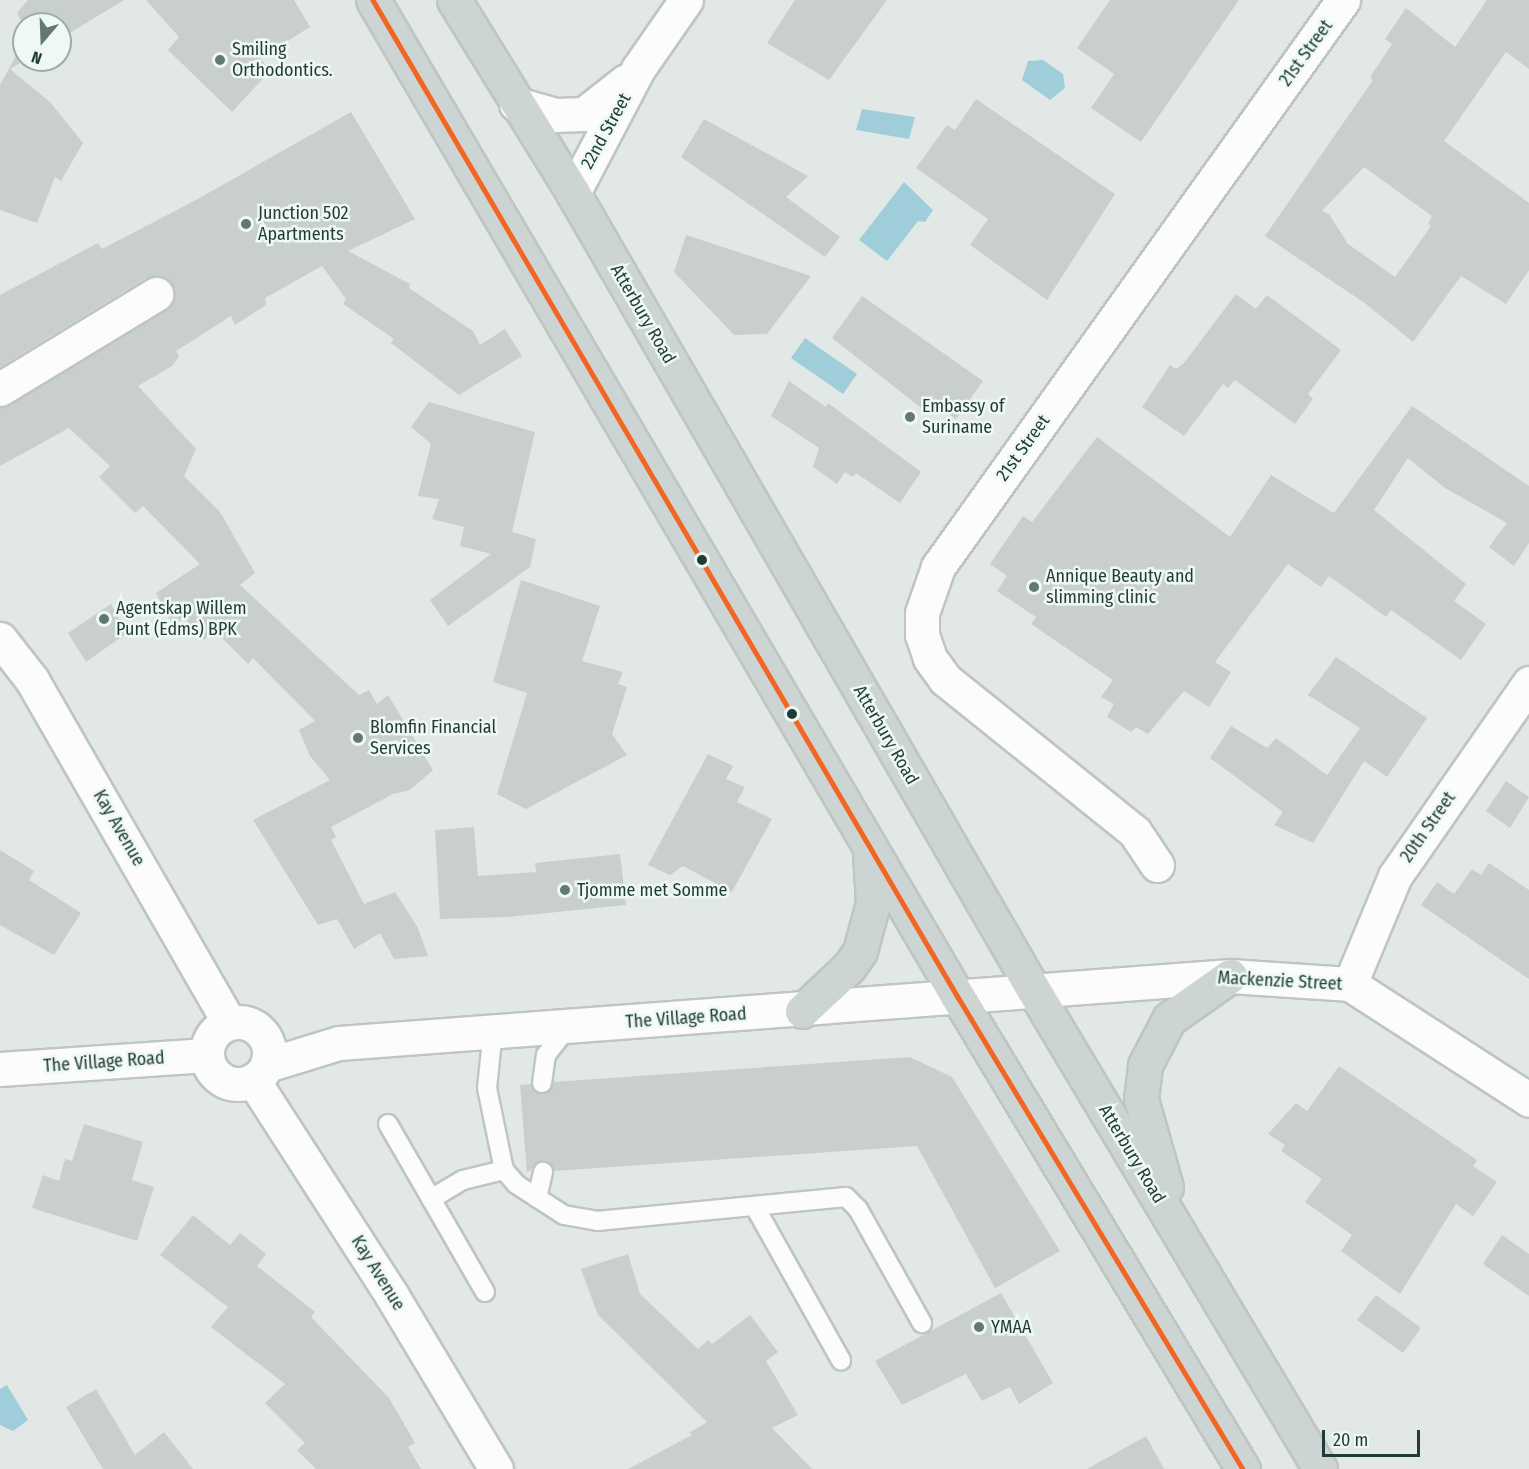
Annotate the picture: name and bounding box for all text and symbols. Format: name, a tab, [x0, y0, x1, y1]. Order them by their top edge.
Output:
north arrow	[12, 12, 72, 72]
street label: 21st Street	[1275, 16, 1337, 90]
place label: Smiling Orthodontics.	[232, 39, 333, 82]
text: N	[29, 47, 44, 68]
marker: Smiling Orthodontics.	[213, 53, 227, 67]
street label: 22nd Street	[576, 89, 636, 173]
place label: Junction 502 Apartments	[258, 203, 349, 246]
marker: Junction 502 Apartments	[239, 217, 253, 231]
street label: Atterbury Road	[606, 261, 680, 367]
place label: Embassy of Suriname	[922, 396, 1004, 438]
marker: Embassy of Suriname	[903, 410, 917, 424]
street label: 21st Street	[992, 411, 1054, 485]
unlabelled marker	[696, 554, 708, 566]
place label: Annique Beauty and slimming clinic	[1046, 566, 1194, 608]
marker: Annique Beauty and slimming clinic	[1027, 580, 1041, 594]
place label: Agentskap Willem Punt (Edms) BPK	[116, 598, 246, 640]
marker: Agentskap Willem Punt (Edms) BPK	[97, 612, 111, 626]
street label: Atterbury Road	[849, 682, 923, 788]
unlabelled marker	[786, 708, 798, 720]
place label: Blomfin Financial Services	[370, 717, 496, 760]
marker: Blomfin Financial Services	[351, 731, 365, 745]
street label: Kay Avenue	[89, 786, 149, 870]
street label: 20th Street	[1396, 788, 1460, 866]
place label: Tjomme met Somme	[577, 879, 727, 901]
marker: Tjomme met Somme	[558, 883, 572, 897]
street label: Mackenzie Street	[1217, 967, 1343, 995]
street label: The Village Road	[625, 1003, 747, 1033]
street label: The Village Road	[43, 1047, 165, 1077]
street label: Atterbury Road	[1094, 1101, 1170, 1207]
street label: Kay Avenue	[347, 1232, 409, 1314]
place label: YMAA	[991, 1316, 1031, 1338]
marker: YMAA	[972, 1320, 986, 1334]
scale bar	[1325, 1418, 1422, 1456]
text: 20 m	[1333, 1429, 1368, 1451]

